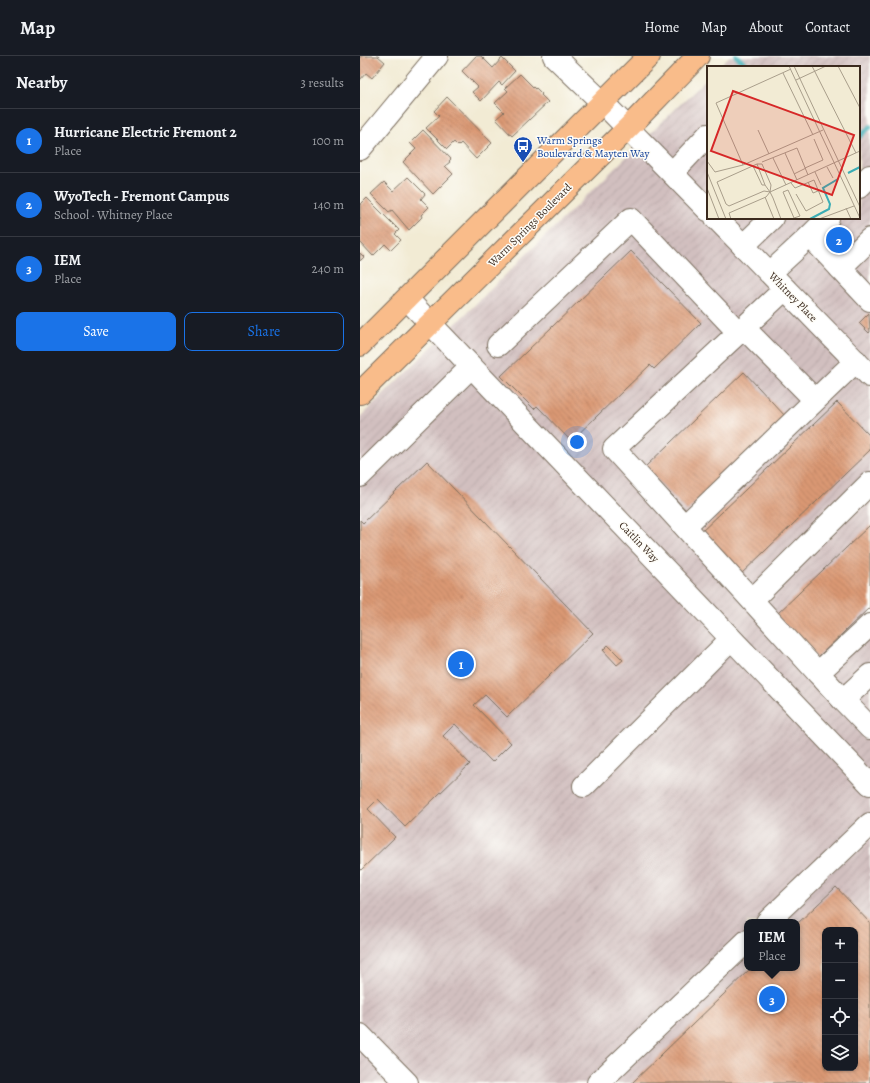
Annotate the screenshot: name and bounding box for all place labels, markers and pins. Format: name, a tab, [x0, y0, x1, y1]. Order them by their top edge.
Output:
place label: Warm Springs Boulevard & Mayten Way	[536, 133, 649, 161]
bus stop icon: Warm Springs Boulevard & Mayten Way	[512, 135, 534, 163]
pin: 2	[826, 225, 852, 255]
pin: 1	[448, 649, 474, 679]
pin: 3	[759, 984, 785, 1014]

